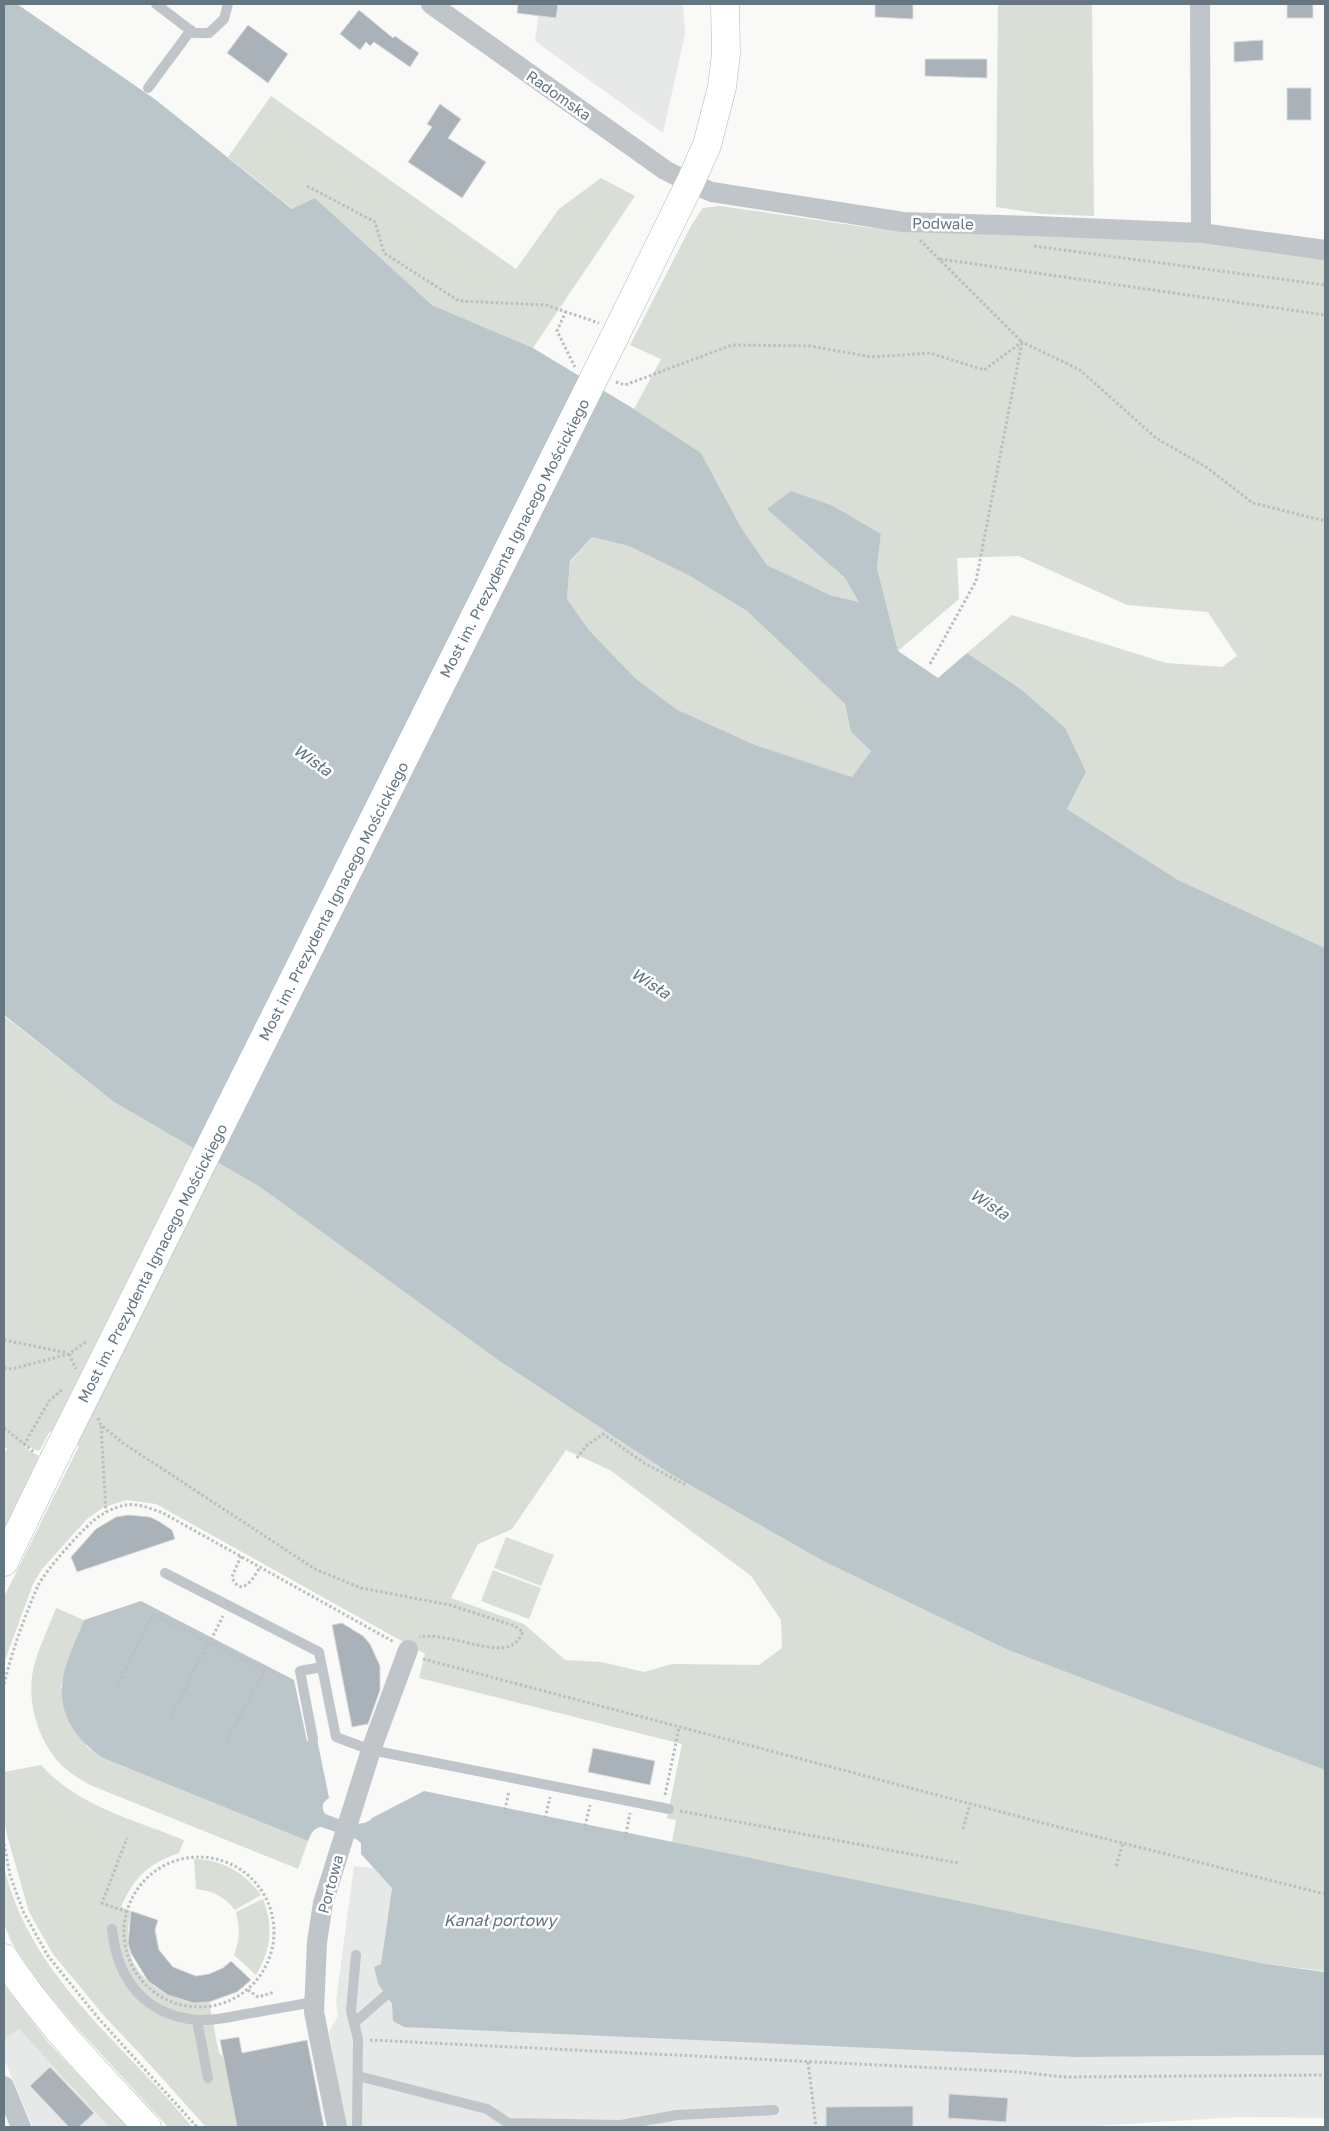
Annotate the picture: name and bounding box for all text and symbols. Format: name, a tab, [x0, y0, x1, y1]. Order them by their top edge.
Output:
street label: Radomska	[523, 66, 595, 124]
street label: Podwale	[912, 213, 974, 233]
street label: Most im. Prezydenta Ignacego Mościckiego	[435, 396, 593, 680]
water label: Wisła	[290, 740, 337, 781]
street label: Most im. Prezydenta Ignacego Mościckiego	[254, 759, 412, 1043]
water label: Wisła	[628, 963, 675, 1004]
street label: Most im. Prezydenta Ignacego Mościckiego	[73, 1121, 231, 1405]
water label: Wisła	[967, 1184, 1014, 1225]
street label: Portowa	[314, 1853, 346, 1915]
water label: Kanał portowy	[444, 1910, 558, 1930]

